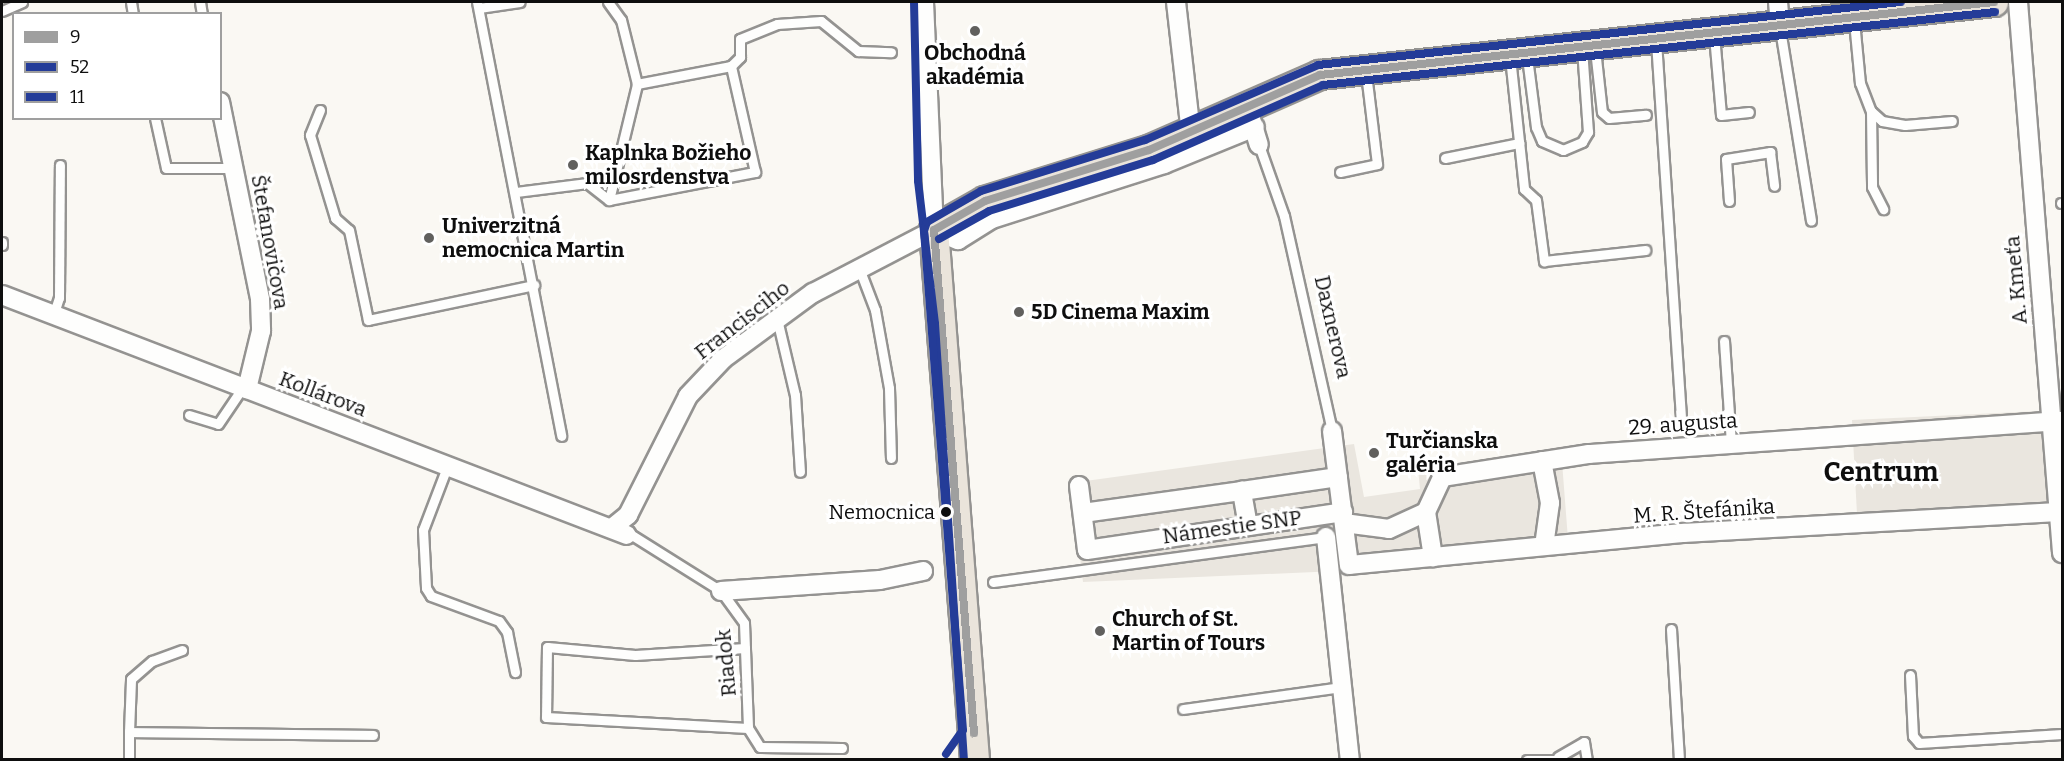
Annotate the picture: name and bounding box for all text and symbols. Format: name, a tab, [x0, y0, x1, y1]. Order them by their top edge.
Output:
legend	[12, 12, 222, 120]
marker: Obchodná akadémia	[968, 24, 982, 38]
text: 9	[70, 26, 81, 48]
place label: Obchodná akadémia	[924, 40, 1026, 90]
text: 52	[70, 56, 89, 78]
text: 11	[70, 86, 85, 108]
place label: Kaplnka Božieho milosrdenstva	[585, 140, 751, 190]
marker: Kaplnka Božieho milosrdenstva	[566, 158, 580, 172]
street label: Štefanovičova	[246, 173, 294, 311]
place label: Univerzitná nemocnica Martin	[442, 213, 624, 263]
marker: Univerzitná nemocnica Martin	[420, 229, 438, 247]
street label: A. Kmeťa	[2000, 235, 2032, 325]
street label: Daxnerova	[1309, 273, 1357, 381]
street label: Francisciho	[690, 275, 794, 365]
place label: 5D Cinema Maxim	[1031, 299, 1210, 325]
marker: 5D Cinema Maxim	[1012, 305, 1026, 319]
street label: Kollárova	[276, 366, 370, 422]
street label: 29. augusta	[1628, 408, 1738, 440]
place label: Turčianska galéria	[1386, 428, 1498, 478]
marker: Turčianska galéria	[1367, 446, 1381, 460]
district label: Centrum	[1824, 457, 1938, 489]
street label: M. R. Štefánika	[1632, 493, 1776, 529]
place label: Nemocnica	[829, 500, 935, 524]
street label: Námestie SNP	[1161, 505, 1303, 549]
marker: Nemocnica	[940, 506, 952, 518]
place label: Church of St. Martin of Tours	[1112, 606, 1265, 656]
marker: Church of St. Martin of Tours	[1093, 624, 1107, 638]
street label: Riadok	[711, 628, 741, 698]

